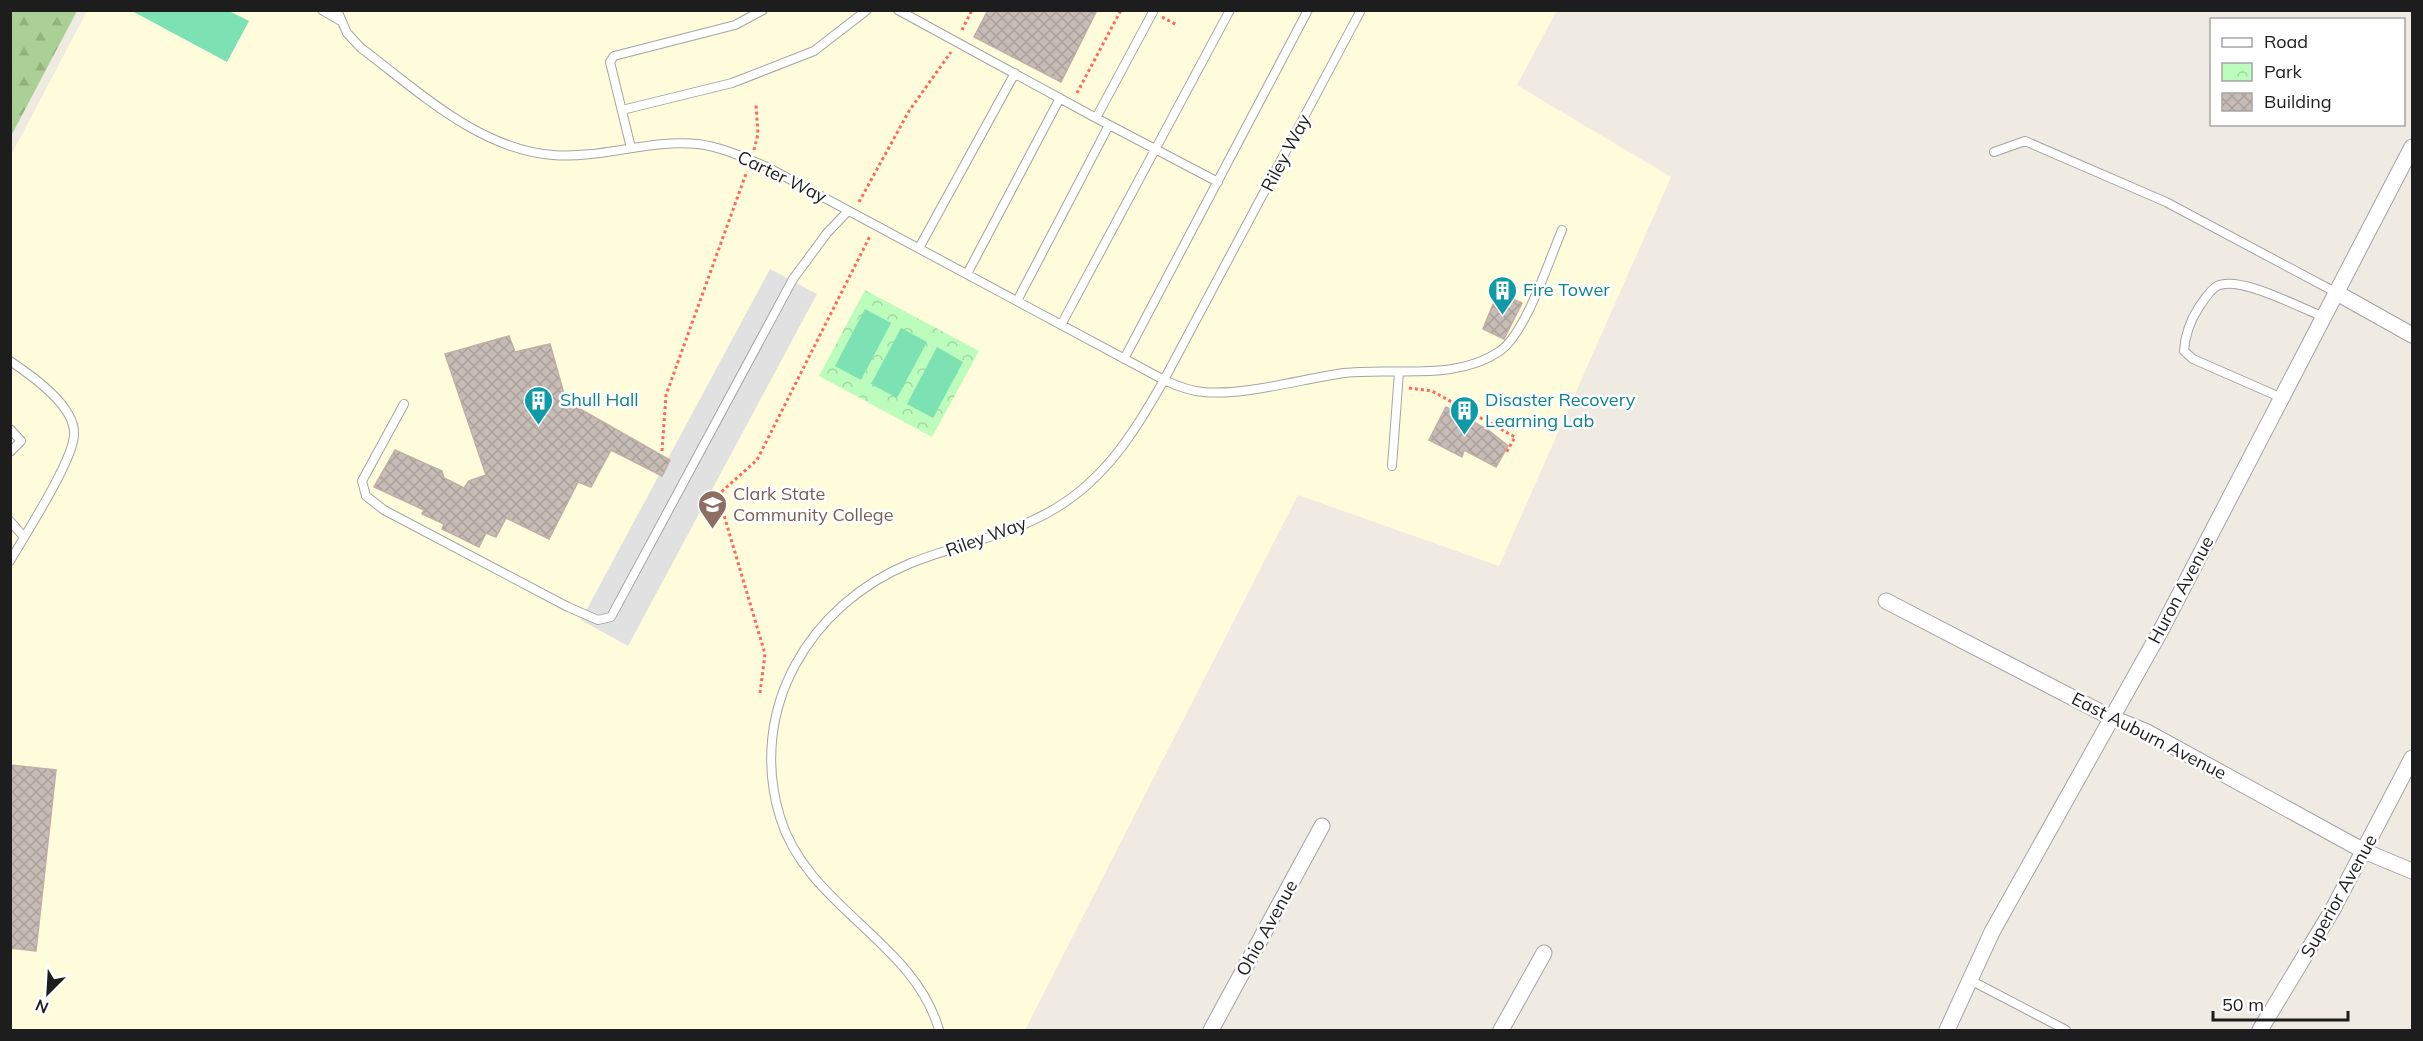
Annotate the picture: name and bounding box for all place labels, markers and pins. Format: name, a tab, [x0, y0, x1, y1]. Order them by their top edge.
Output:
building icon: Fire Tower	[1486, 274, 1518, 316]
place label: Fire Tower	[1523, 278, 1610, 301]
building icon: Shull Hall	[523, 384, 555, 426]
place label: Shull Hall	[560, 388, 639, 411]
place label: Disaster Recovery Learning Lab	[1485, 388, 1636, 432]
building icon: Disaster Recovery Learning Lab	[1448, 394, 1480, 436]
place label: Clark State Community College	[733, 482, 893, 526]
school or university icon: Clark State Community College	[696, 488, 728, 530]

